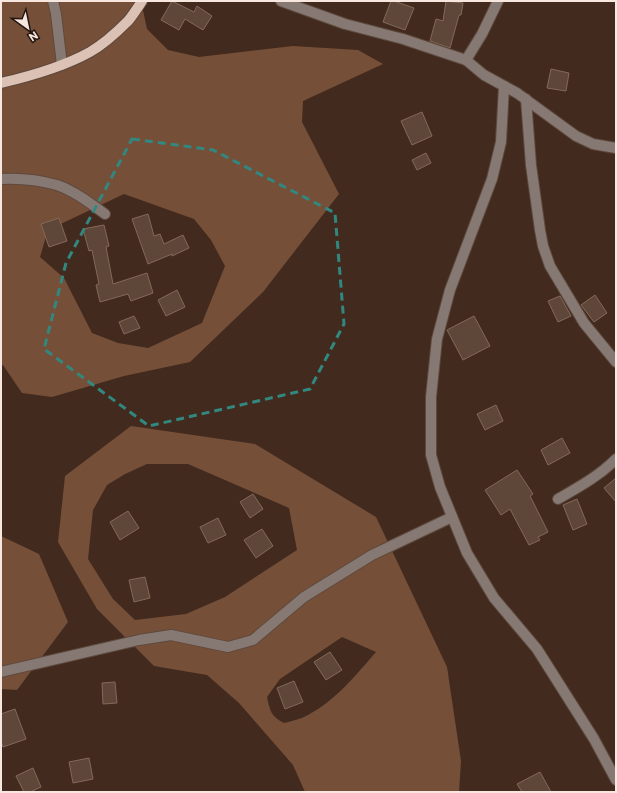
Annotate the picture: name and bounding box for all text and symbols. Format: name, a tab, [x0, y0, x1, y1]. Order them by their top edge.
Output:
north arrow	[8, 8, 48, 48]
text: N	[27, 29, 41, 45]

